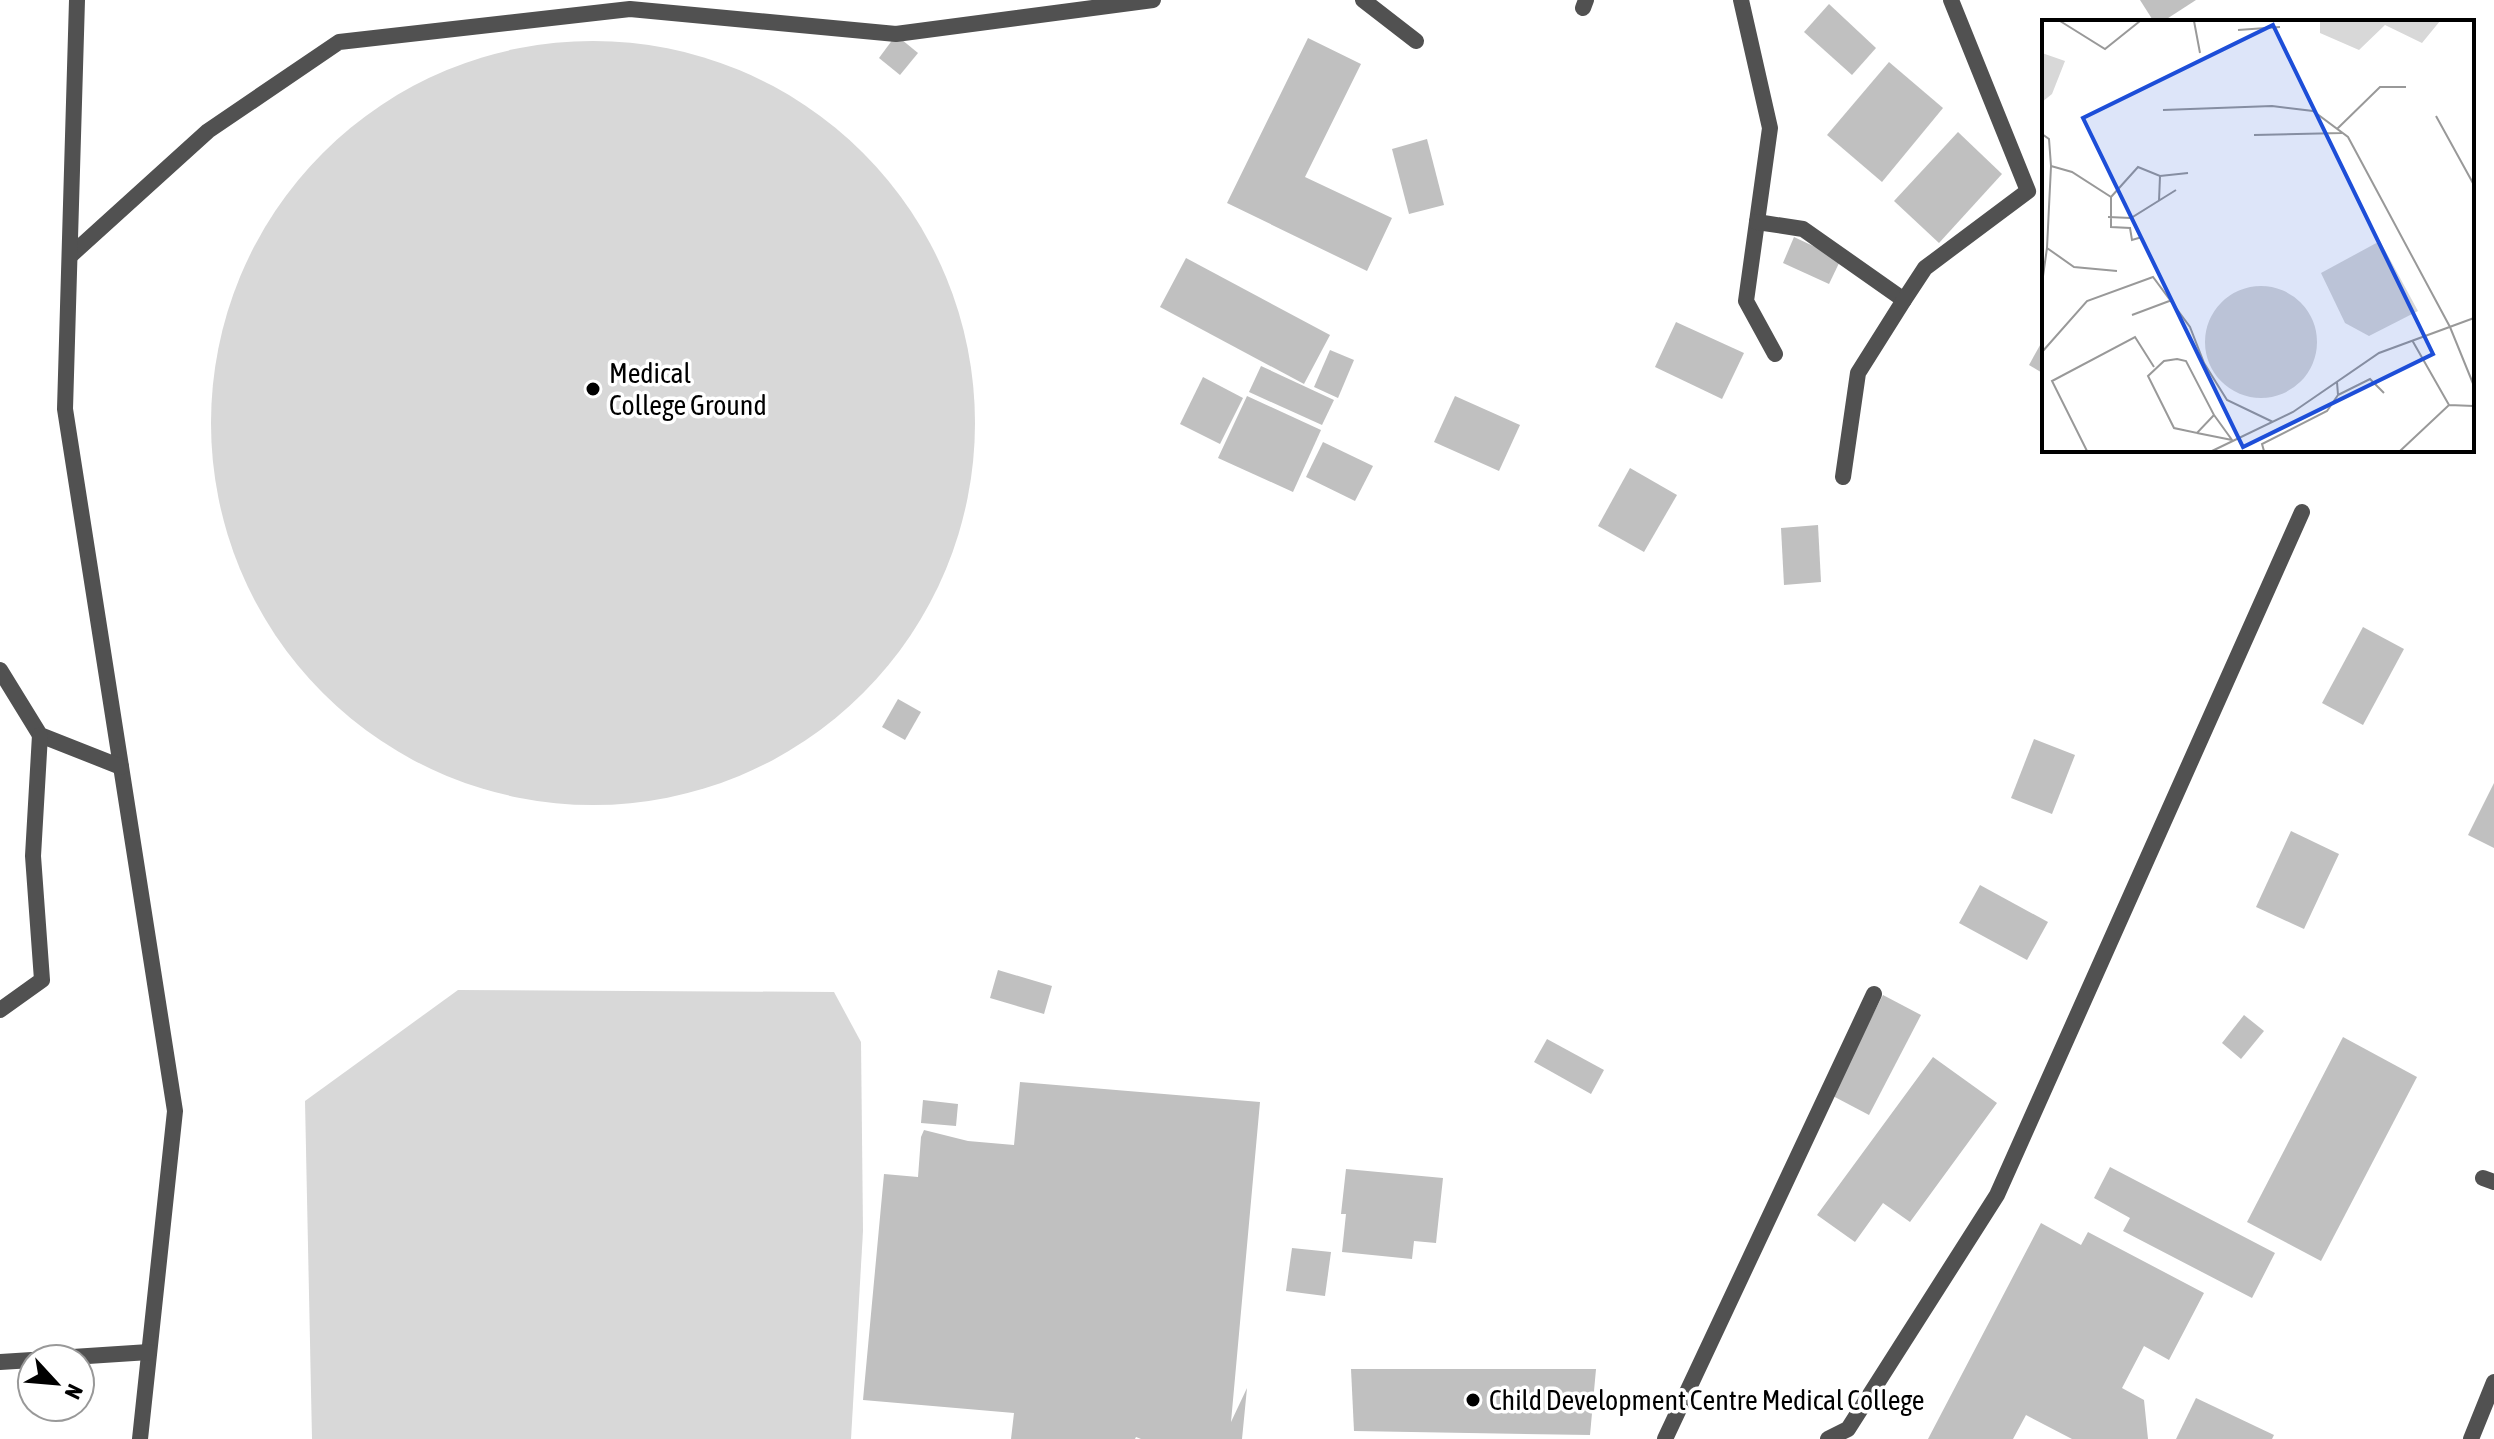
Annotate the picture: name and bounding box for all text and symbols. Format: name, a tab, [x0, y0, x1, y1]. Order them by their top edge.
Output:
inset map	[2042, 20, 2474, 452]
place label: Medical College Ground	[609, 357, 767, 421]
marker: Medical College Ground	[584, 380, 602, 398]
north arrow	[16, 1343, 96, 1423]
text: N	[59, 1380, 89, 1403]
place label: Child Development Centre Medical College	[1489, 1384, 1925, 1416]
marker: Child Development Centre Medical College	[1464, 1391, 1482, 1409]

